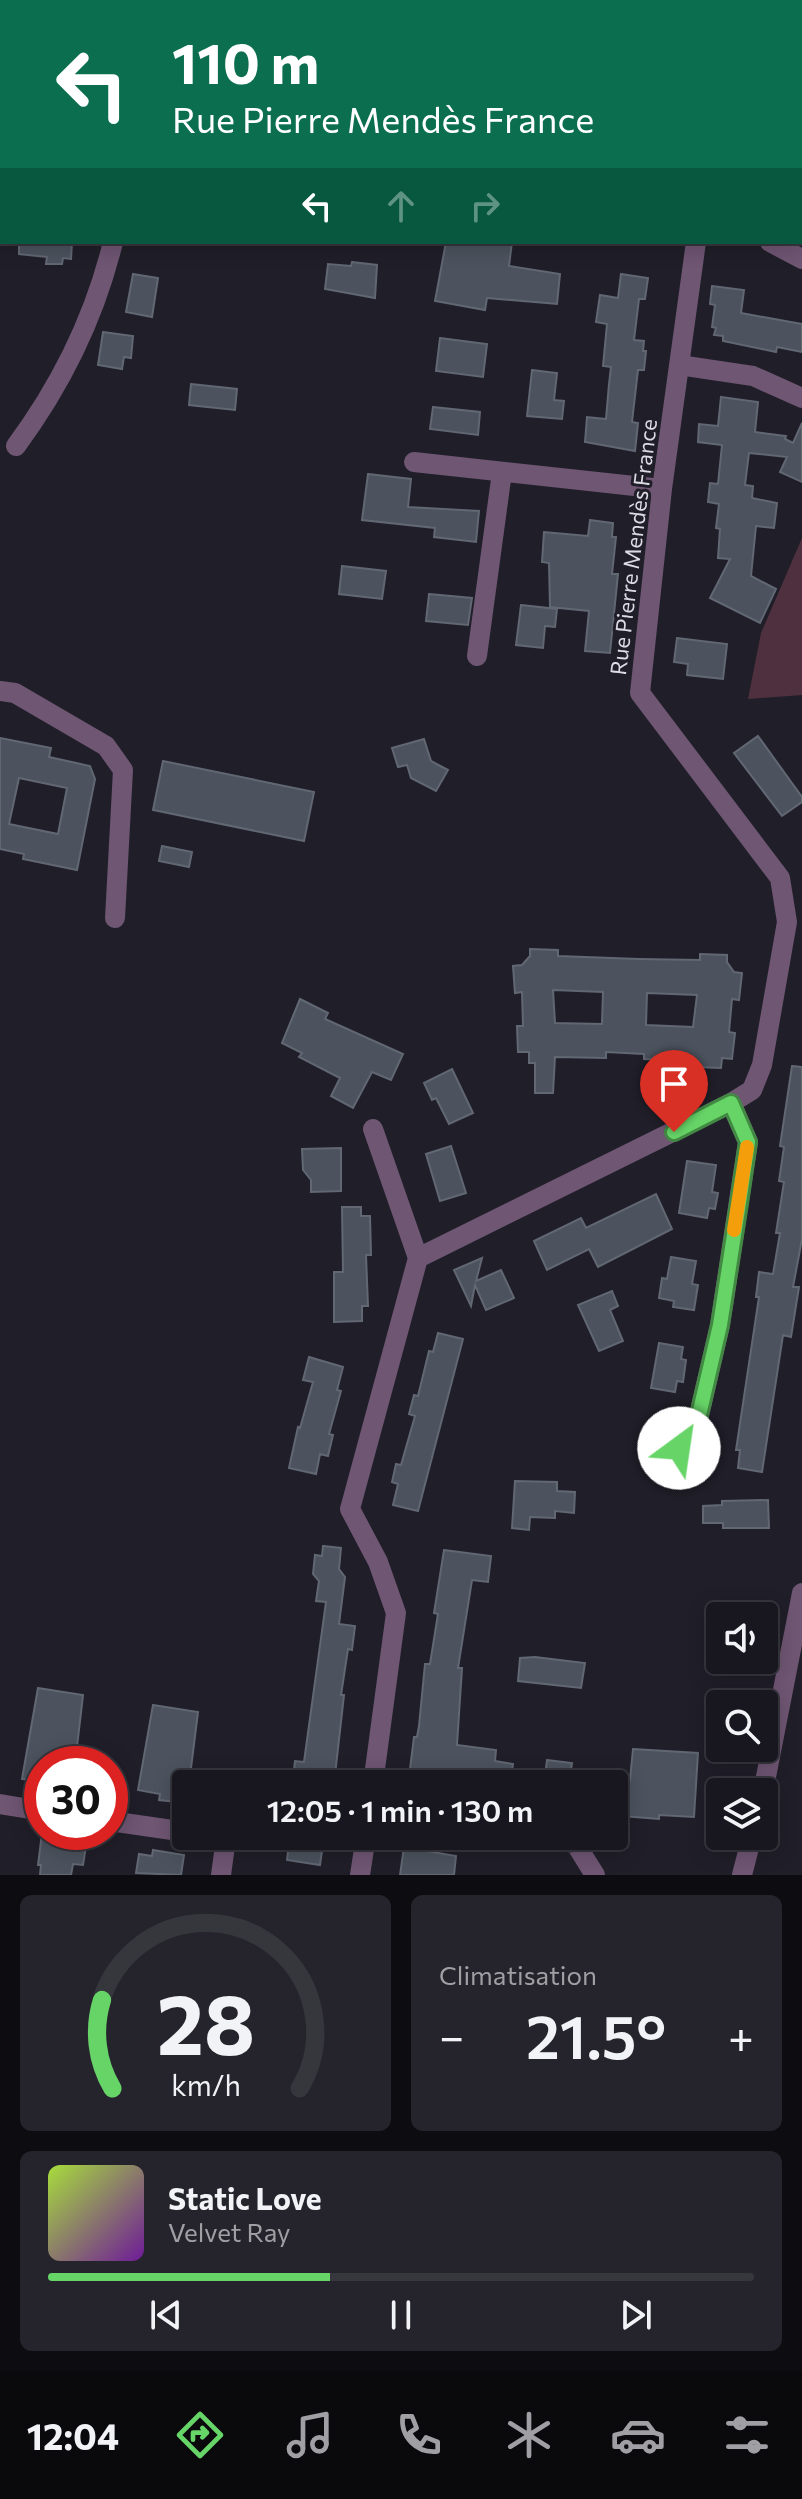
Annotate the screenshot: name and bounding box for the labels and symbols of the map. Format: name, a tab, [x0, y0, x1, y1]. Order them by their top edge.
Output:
street label: Rue Pierre Mendès France	[604, 417, 662, 677]
pin	[640, 1050, 708, 1132]
position arrow	[637, 1406, 721, 1490]
speed limit sign: 30	[24, 1746, 128, 1850]

